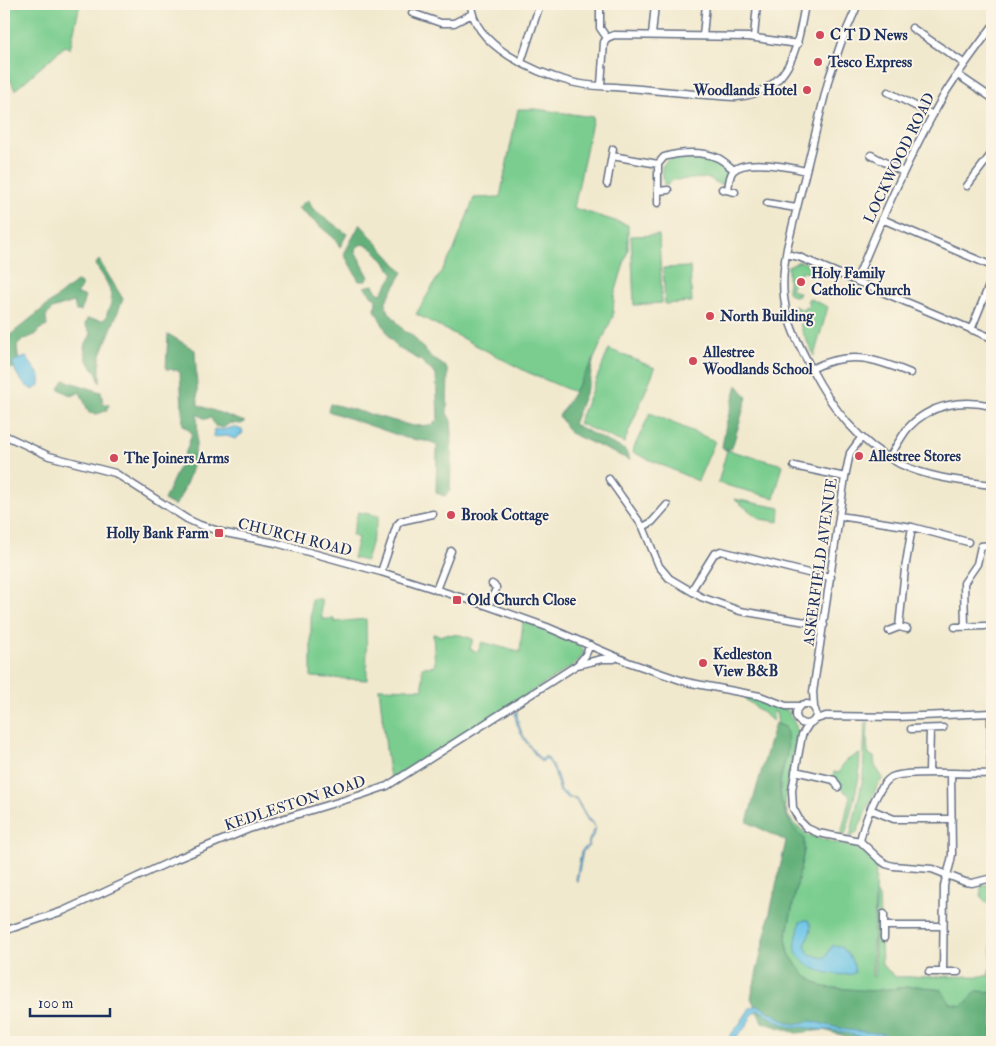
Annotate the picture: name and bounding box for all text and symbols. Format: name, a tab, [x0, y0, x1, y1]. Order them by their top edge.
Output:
place label: C T D News	[830, 26, 908, 45]
marker: C T D News	[814, 29, 826, 41]
place label: Tesco Express	[827, 53, 912, 73]
marker: Tesco Express	[812, 56, 824, 68]
place label: Woodlands Hotel	[693, 81, 797, 100]
marker: Woodlands Hotel	[801, 84, 813, 96]
street label: LOCKWOOD ROAD	[860, 90, 939, 227]
place label: Holy Family Catholic Church	[811, 264, 911, 300]
marker: Holy Family Catholic Church	[795, 276, 807, 288]
place label: North Building	[719, 307, 814, 327]
marker: North Building	[704, 310, 716, 322]
place label: Allestree Woodlands School	[702, 343, 813, 379]
marker: Allestree Woodlands School	[687, 355, 699, 367]
place label: Allestree Stores	[868, 447, 961, 466]
place label: The Joiners Arms	[123, 449, 229, 469]
marker: Allestree Stores	[853, 450, 865, 462]
marker: The Joiners Arms	[108, 452, 120, 464]
street label: ASKERFIELD AVENUE	[799, 477, 842, 648]
place label: Brook Cottage	[461, 506, 549, 526]
marker: Brook Cottage	[445, 509, 457, 521]
street label: CHURCH ROAD	[236, 514, 354, 561]
place label: Holly Bank Farm	[106, 524, 209, 544]
marker: Holly Bank Farm	[213, 527, 225, 539]
place label: Old Church Close	[467, 591, 577, 610]
marker: Old Church Close	[451, 594, 463, 606]
place label: Kedleston View B&B	[712, 645, 779, 681]
marker: Kedleston View B&B	[697, 657, 709, 669]
street label: KEDLESTON ROAD	[222, 772, 368, 835]
scale bar	[30, 986, 110, 1018]
text: 100 m	[38, 994, 74, 1013]

